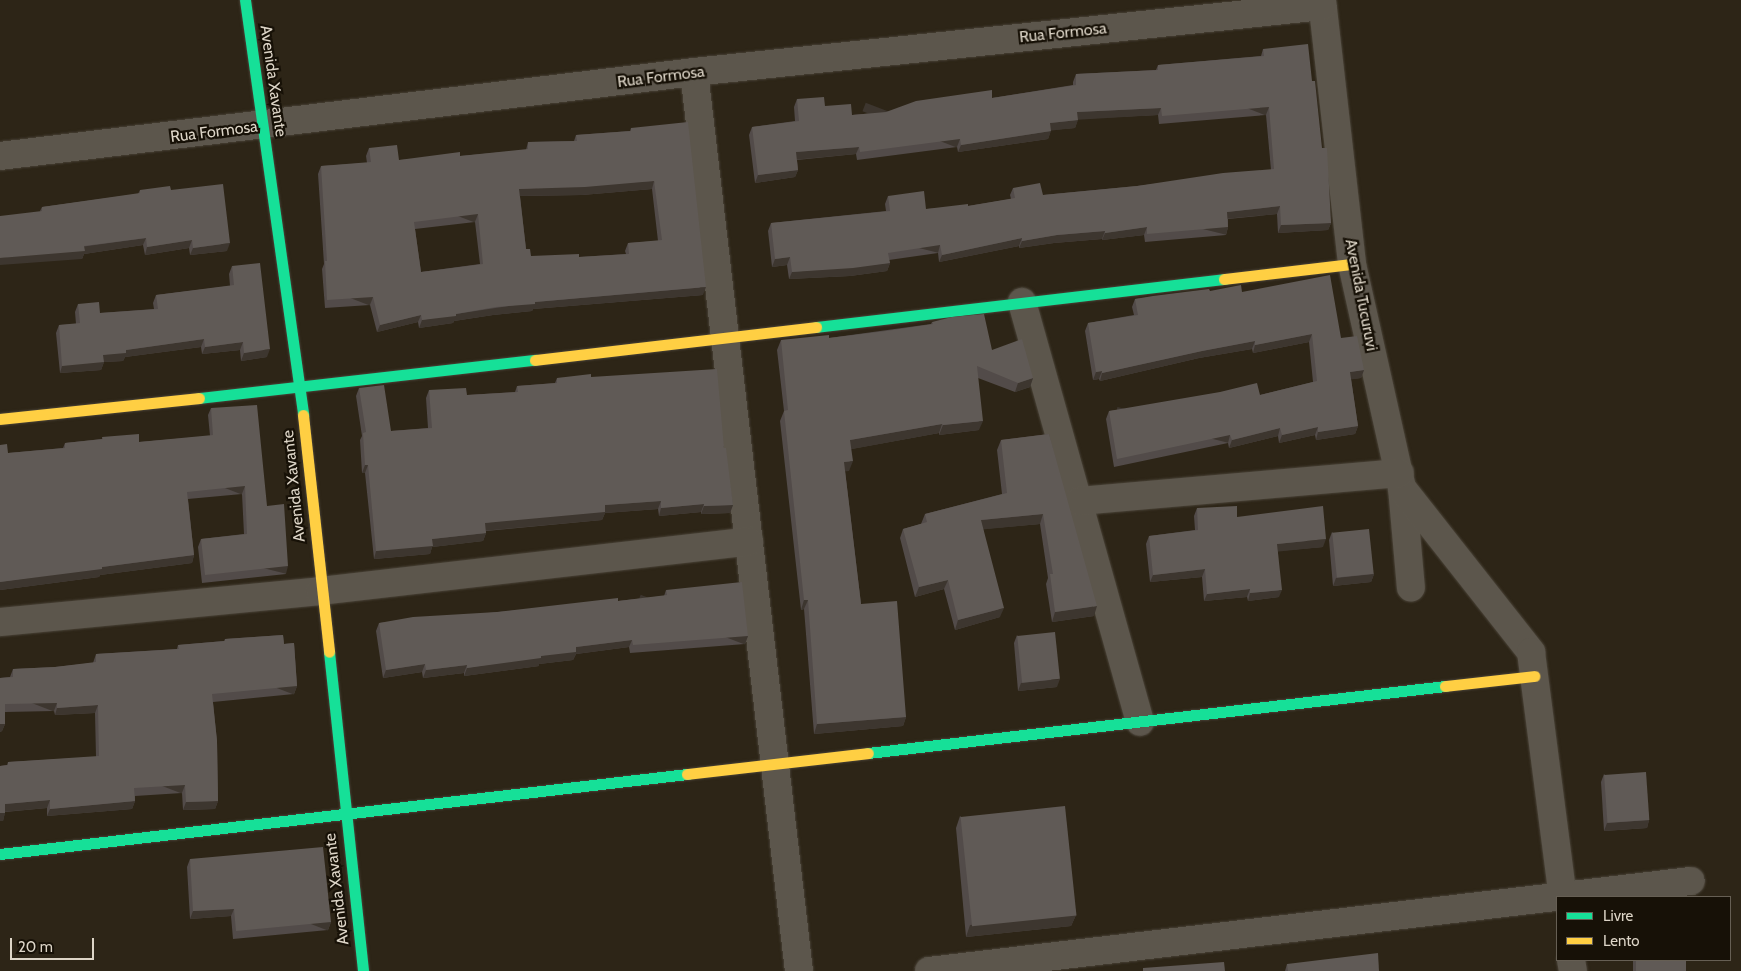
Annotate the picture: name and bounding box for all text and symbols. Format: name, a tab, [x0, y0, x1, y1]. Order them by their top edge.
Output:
street label: Rua Formosa	[1018, 19, 1108, 47]
street label: Avenida Xavante	[256, 24, 290, 138]
street label: Rua Formosa	[616, 62, 706, 92]
street label: Rua Formosa	[169, 117, 259, 147]
street label: Avenida Tucuruvi	[1341, 237, 1381, 353]
street label: Avenida Xavante	[279, 429, 309, 543]
street label: Avenida Xavante	[321, 832, 353, 946]
legend	[1556, 896, 1731, 961]
text: Livre	[1603, 907, 1633, 925]
scale bar	[12, 928, 96, 960]
text: Lento	[1603, 932, 1640, 950]
text: 20 m	[18, 938, 53, 956]

